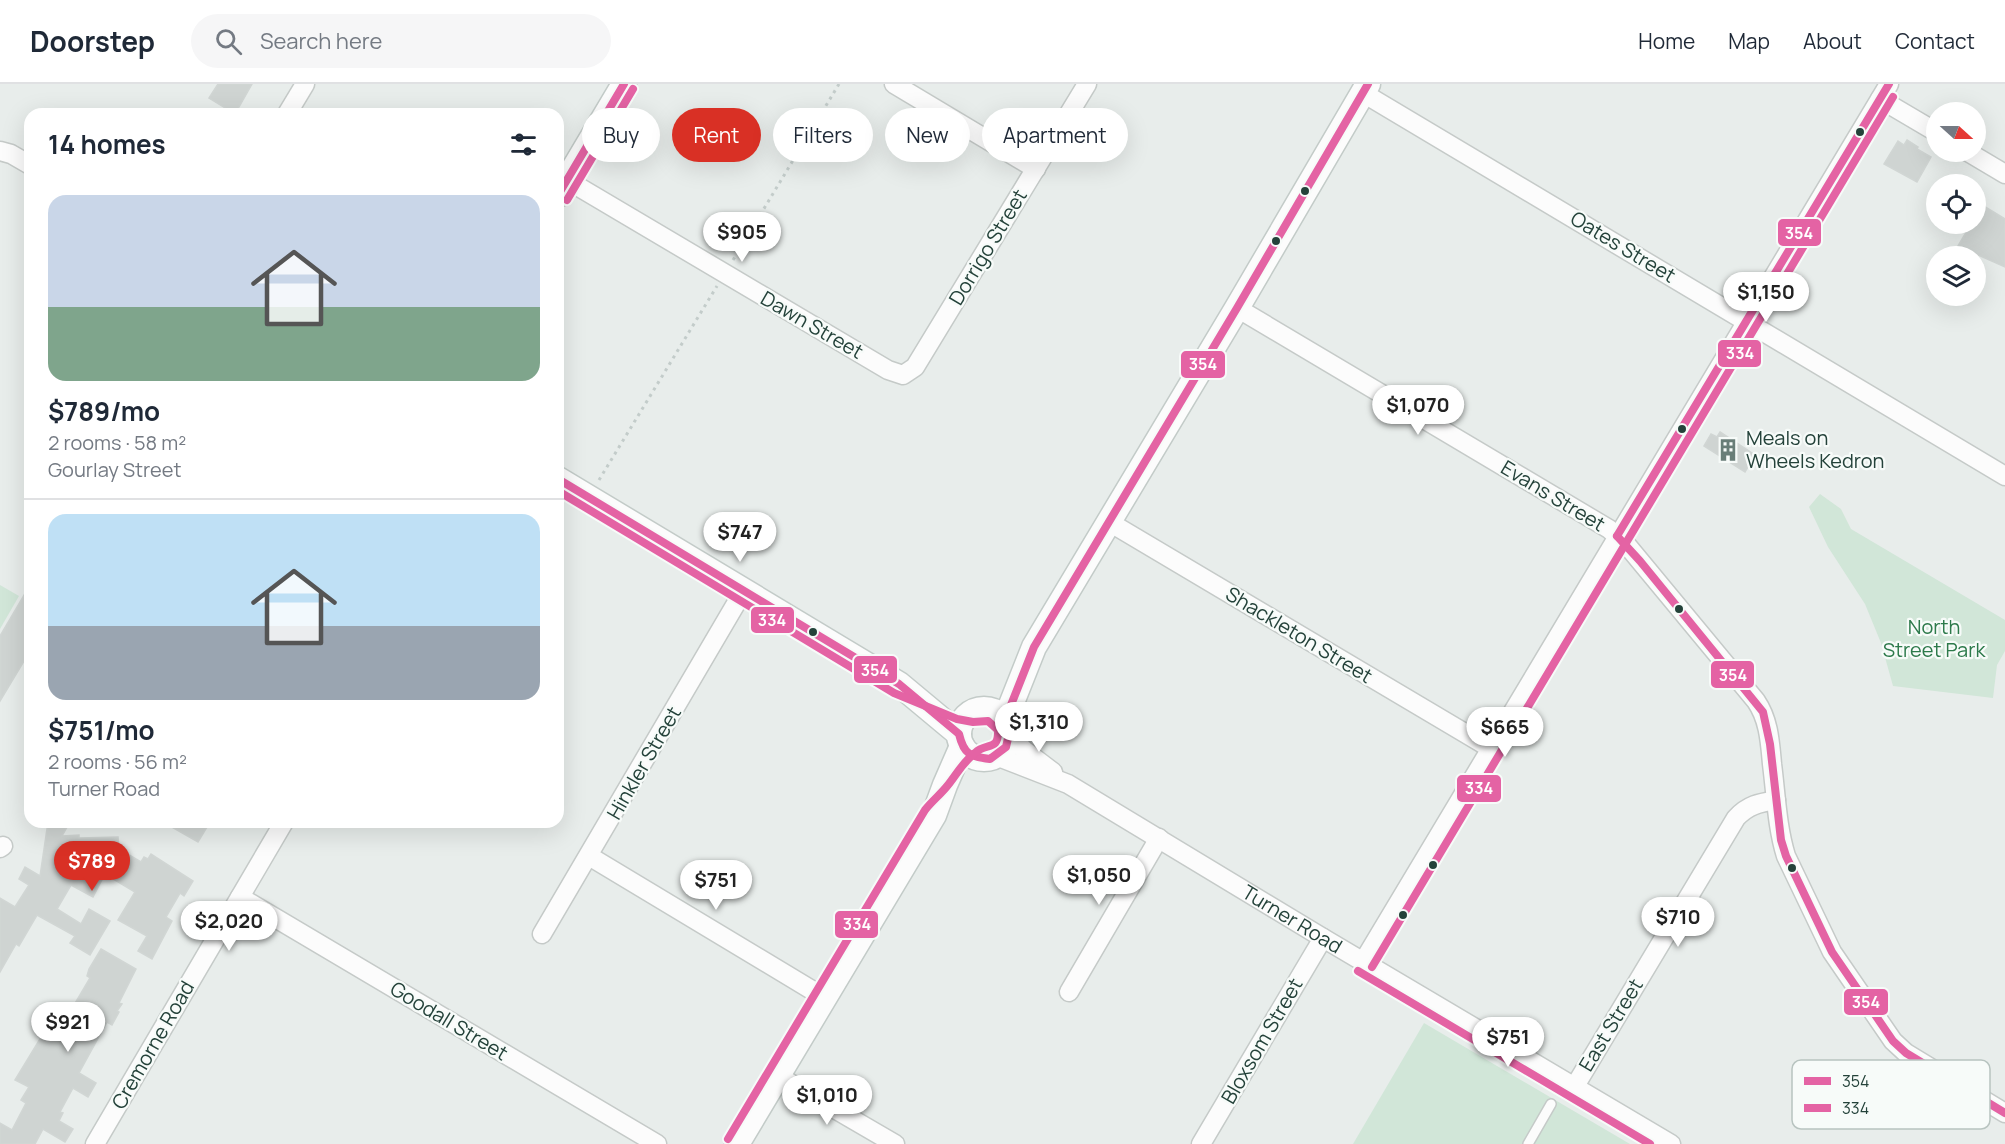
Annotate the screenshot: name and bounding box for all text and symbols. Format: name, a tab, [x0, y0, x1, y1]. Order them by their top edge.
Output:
search box	[191, 14, 611, 68]
text: Doorstep	[30, 22, 155, 60]
icon: search	[212, 25, 245, 58]
text: Search here	[260, 26, 382, 56]
text: Home	[1638, 27, 1695, 55]
text: Map	[1728, 27, 1770, 55]
text: About	[1803, 27, 1862, 55]
text: Contact	[1895, 27, 1975, 55]
north arrow	[1926, 102, 1986, 162]
map controls	[1926, 102, 1986, 306]
chip: Buy	[582, 108, 660, 162]
chip: Rent	[672, 108, 761, 162]
chip: Filters	[773, 108, 873, 162]
chip: New	[885, 108, 970, 162]
chip: Apartment	[982, 108, 1128, 162]
text: 14 homes	[48, 126, 166, 162]
unlabelled marker	[1854, 126, 1866, 138]
icon: filters	[507, 128, 540, 161]
button: locate	[1926, 174, 1986, 234]
street label: Dorrigo Street	[942, 184, 1033, 310]
unlabelled marker	[1299, 185, 1311, 197]
street label: Oates Street	[1566, 205, 1681, 289]
pin: $905	[706, 212, 778, 263]
text: $905	[717, 218, 767, 245]
line badge: 354	[1777, 218, 1822, 247]
text: 354	[1785, 222, 1813, 244]
icon: home	[240, 234, 348, 342]
unlabelled marker	[1270, 235, 1282, 247]
button: layers	[1926, 246, 1986, 306]
pin: $1,150	[1717, 272, 1815, 323]
text: $1,150	[1737, 278, 1795, 305]
street label: Dawn Street	[756, 284, 868, 365]
line badge: 334	[1717, 339, 1762, 368]
text: 334	[1726, 342, 1754, 364]
line badge: 354	[1180, 350, 1226, 379]
text: 354	[1189, 353, 1217, 375]
pin: $1,070	[1369, 385, 1467, 436]
text: $1,070	[1386, 391, 1450, 418]
text: $789/mo	[48, 393, 160, 429]
unlabelled marker	[1676, 423, 1688, 435]
place label: Meals on Wheels Kedron	[1746, 424, 1884, 474]
text: 2 rooms · 58 m²	[48, 429, 186, 456]
building icon: Meals on Wheels Kedron	[1715, 437, 1741, 463]
street label: Evans Street	[1496, 454, 1610, 537]
text: Gourlay Street	[48, 456, 182, 483]
pin: $747	[704, 512, 776, 563]
text: $747	[717, 518, 763, 545]
icon: home	[240, 553, 348, 661]
street label: Shackleton Street	[1221, 580, 1378, 689]
unlabelled marker	[1673, 603, 1685, 615]
line badge: 334	[750, 606, 795, 634]
text: 334	[758, 609, 786, 631]
park label: North Street Park	[1883, 613, 1986, 663]
unlabelled marker	[807, 626, 819, 638]
line badge: 354	[853, 655, 898, 684]
text: 354	[861, 659, 889, 681]
line badge: 354	[1710, 660, 1755, 689]
text: 354	[1719, 664, 1747, 686]
street label: Hinkler Street	[600, 701, 687, 824]
pin: $1,310	[990, 702, 1088, 753]
pin: $665	[1469, 707, 1541, 758]
text: $1,310	[1009, 708, 1069, 735]
text: $751/mo	[48, 712, 155, 748]
text: $665	[1480, 713, 1530, 740]
text: 2 rooms · 56 m²	[48, 748, 187, 775]
line badge: 334	[1456, 774, 1502, 803]
text: Turner Road	[48, 775, 160, 802]
text: 334	[1465, 777, 1493, 799]
pin: $789	[56, 841, 128, 892]
text: $789	[68, 847, 116, 874]
pin: $1,050	[1050, 855, 1148, 906]
unlabelled marker	[1427, 859, 1439, 871]
pin: $751	[680, 860, 752, 911]
text: $1,050	[1067, 861, 1131, 888]
unlabelled marker	[1786, 862, 1798, 874]
text: $751	[694, 866, 738, 893]
street label: Turner Road	[1237, 878, 1347, 959]
pin: $710	[1642, 897, 1714, 948]
pin: $2,020	[180, 901, 278, 952]
text: $710	[1655, 903, 1701, 930]
text: $2,020	[195, 907, 263, 934]
unlabelled marker	[1397, 909, 1409, 921]
line badge: 334	[834, 910, 879, 939]
text: 334	[843, 913, 871, 935]
street label: Bloxsom Street	[1215, 973, 1309, 1109]
street label: East Street	[1572, 973, 1649, 1076]
street label: Goodall Street	[385, 975, 513, 1066]
street label: Cremorne Road	[105, 976, 200, 1114]
line badge: 354	[1843, 988, 1889, 1016]
text: 354	[1852, 991, 1880, 1013]
pin: $921	[32, 1002, 104, 1053]
text: $921	[45, 1008, 91, 1035]
pin: $751	[1472, 1017, 1544, 1068]
text: $751	[1486, 1023, 1530, 1050]
legend	[1792, 1060, 1990, 1129]
text: 354	[1842, 1070, 1870, 1092]
pin: $1,010	[778, 1075, 876, 1126]
text: $1,010	[796, 1081, 858, 1108]
text: 334	[1842, 1097, 1869, 1119]

